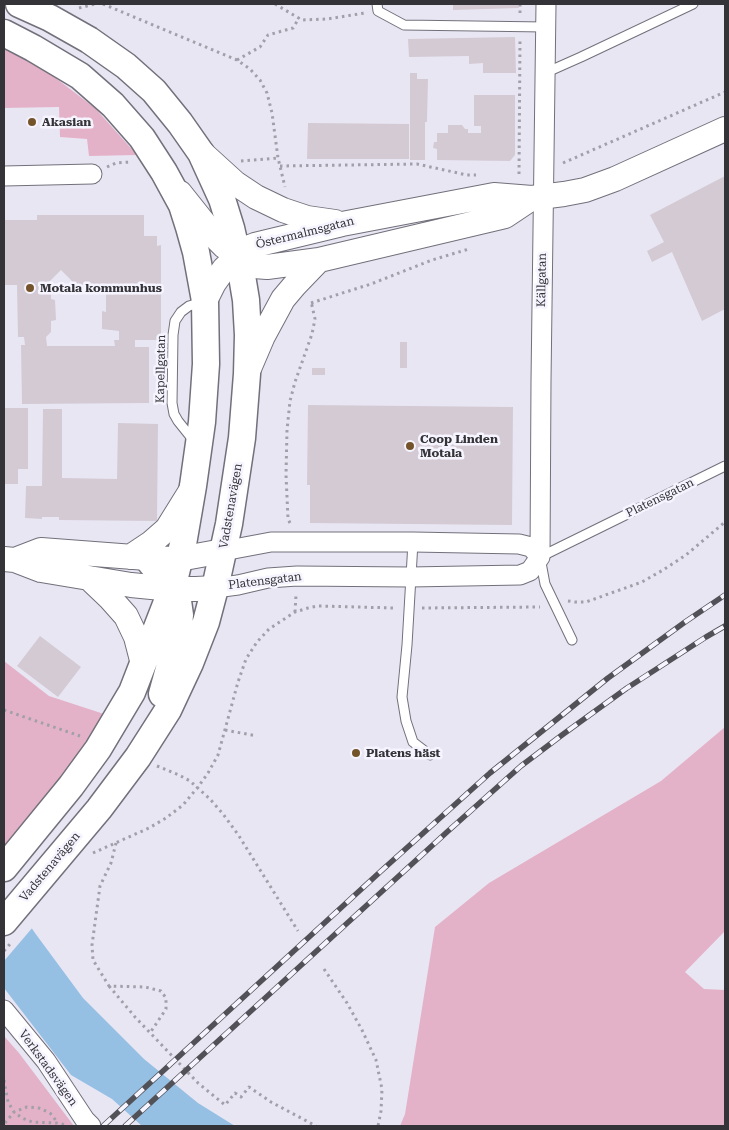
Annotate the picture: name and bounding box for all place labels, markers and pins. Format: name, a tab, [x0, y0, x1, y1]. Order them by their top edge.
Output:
place label: Akasian	[42, 115, 91, 129]
marker: Akasian	[26, 116, 38, 128]
place label: Motala kommunhus	[40, 281, 162, 295]
marker: Motala kommunhus	[24, 282, 36, 294]
place label: Coop Linden Motala	[420, 432, 498, 460]
marker: Coop Linden Motala	[404, 440, 416, 452]
place label: Platens häst	[366, 746, 440, 760]
marker: Platens häst	[350, 747, 362, 759]

